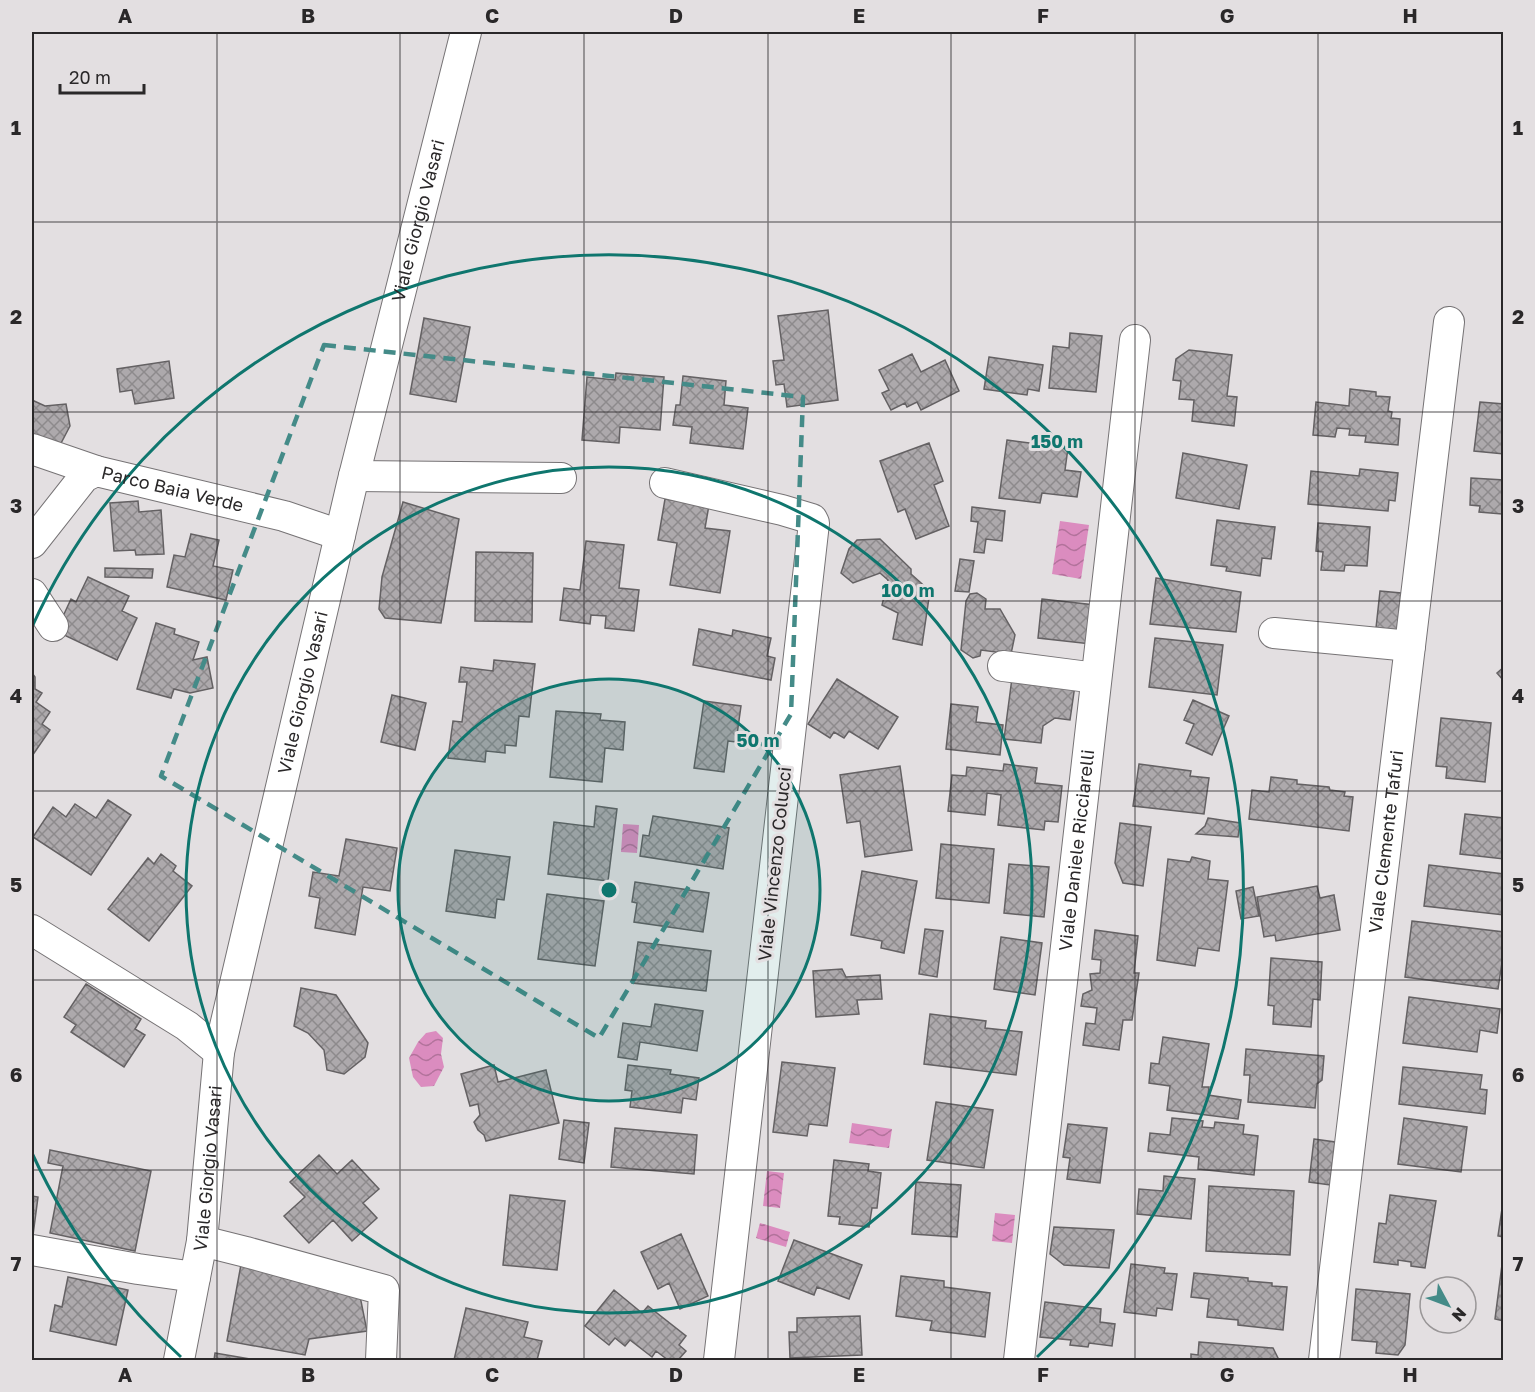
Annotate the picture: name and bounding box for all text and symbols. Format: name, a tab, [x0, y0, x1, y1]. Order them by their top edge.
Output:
text: A	[118, 3, 132, 27]
text: B	[301, 3, 315, 27]
text: C	[485, 3, 499, 27]
text: D	[669, 3, 683, 27]
text: E	[853, 3, 865, 27]
text: F	[1037, 3, 1049, 27]
text: G	[1220, 3, 1234, 27]
text: H	[1402, 3, 1418, 27]
scale bar	[60, 57, 144, 95]
text: 20 m	[69, 66, 111, 88]
text: 1	[11, 115, 21, 139]
text: 1	[1513, 115, 1523, 139]
street label: Viale Giorgio Vasari	[386, 137, 449, 304]
text: 2	[10, 304, 22, 328]
text: 2	[1512, 304, 1524, 328]
text: 150 m	[1031, 430, 1083, 452]
street label: Parco Baia Verde	[99, 461, 246, 516]
text: 3	[10, 493, 22, 517]
text: 3	[1512, 493, 1524, 517]
text: 100 m	[882, 579, 934, 601]
street label: Viale Giorgio Vasari	[272, 609, 332, 776]
text: 4	[10, 683, 22, 707]
text: 4	[1512, 683, 1524, 707]
text: 50 m	[737, 729, 779, 751]
street label: Viale Daniele Ricciarelli	[1054, 748, 1098, 952]
street label: Viale Clemente Tafuri	[1363, 749, 1407, 934]
street label: Viale Vincenzo Colucci	[753, 766, 795, 962]
text: 5	[10, 872, 22, 896]
text: 5	[1512, 872, 1524, 896]
centre of rings	[599, 880, 619, 900]
text: 6	[10, 1062, 22, 1086]
text: 6	[1512, 1062, 1524, 1086]
street label: Viale Giorgio Vasari	[188, 1084, 226, 1253]
text: 7	[11, 1251, 22, 1275]
text: 7	[1513, 1251, 1524, 1275]
north arrow	[1418, 1275, 1478, 1335]
text: N	[1448, 1304, 1471, 1326]
text: A	[118, 1362, 132, 1386]
text: B	[301, 1362, 315, 1386]
text: C	[485, 1362, 499, 1386]
text: D	[669, 1362, 683, 1386]
text: E	[853, 1362, 865, 1386]
text: F	[1037, 1362, 1049, 1386]
text: G	[1220, 1362, 1234, 1386]
text: H	[1402, 1362, 1418, 1386]

